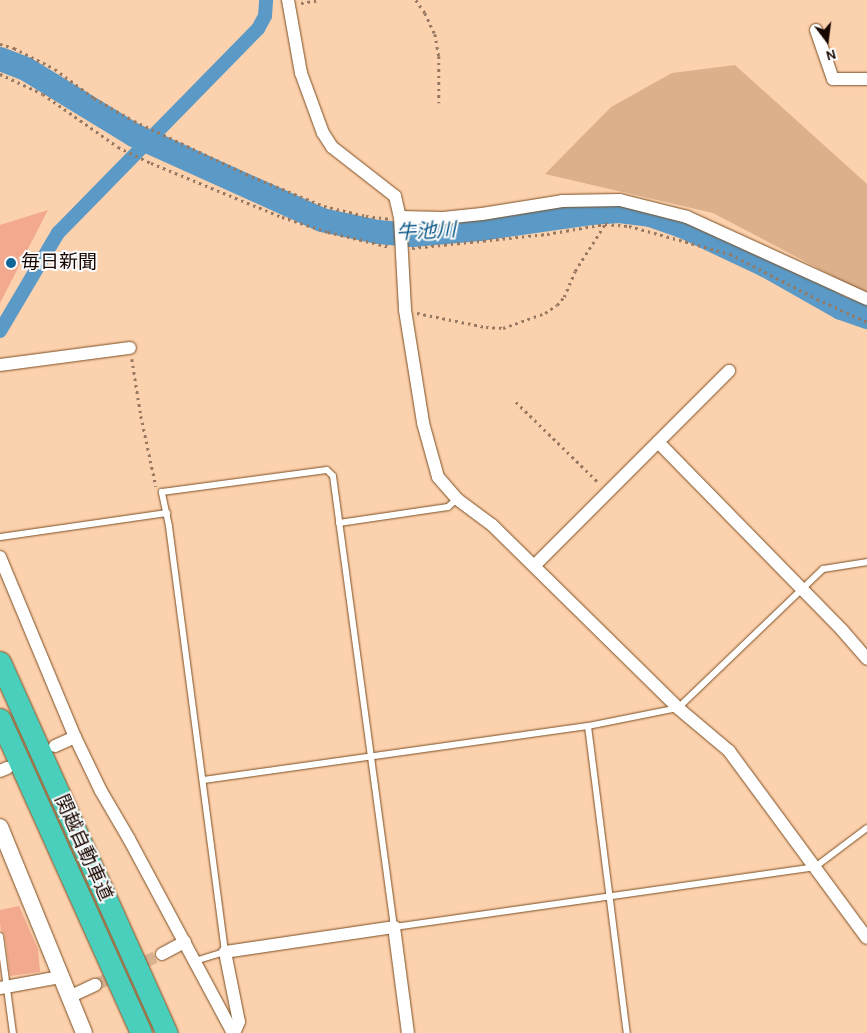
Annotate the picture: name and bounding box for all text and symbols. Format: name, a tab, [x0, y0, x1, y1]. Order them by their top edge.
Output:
north arrow	[802, 15, 852, 65]
text: N	[824, 45, 838, 64]
water label: 牛池川	[395, 217, 457, 245]
place label: 毎日新聞	[21, 252, 97, 274]
marker: 毎日新聞	[5, 257, 17, 269]
street label: 関越自動車道	[49, 791, 117, 905]

